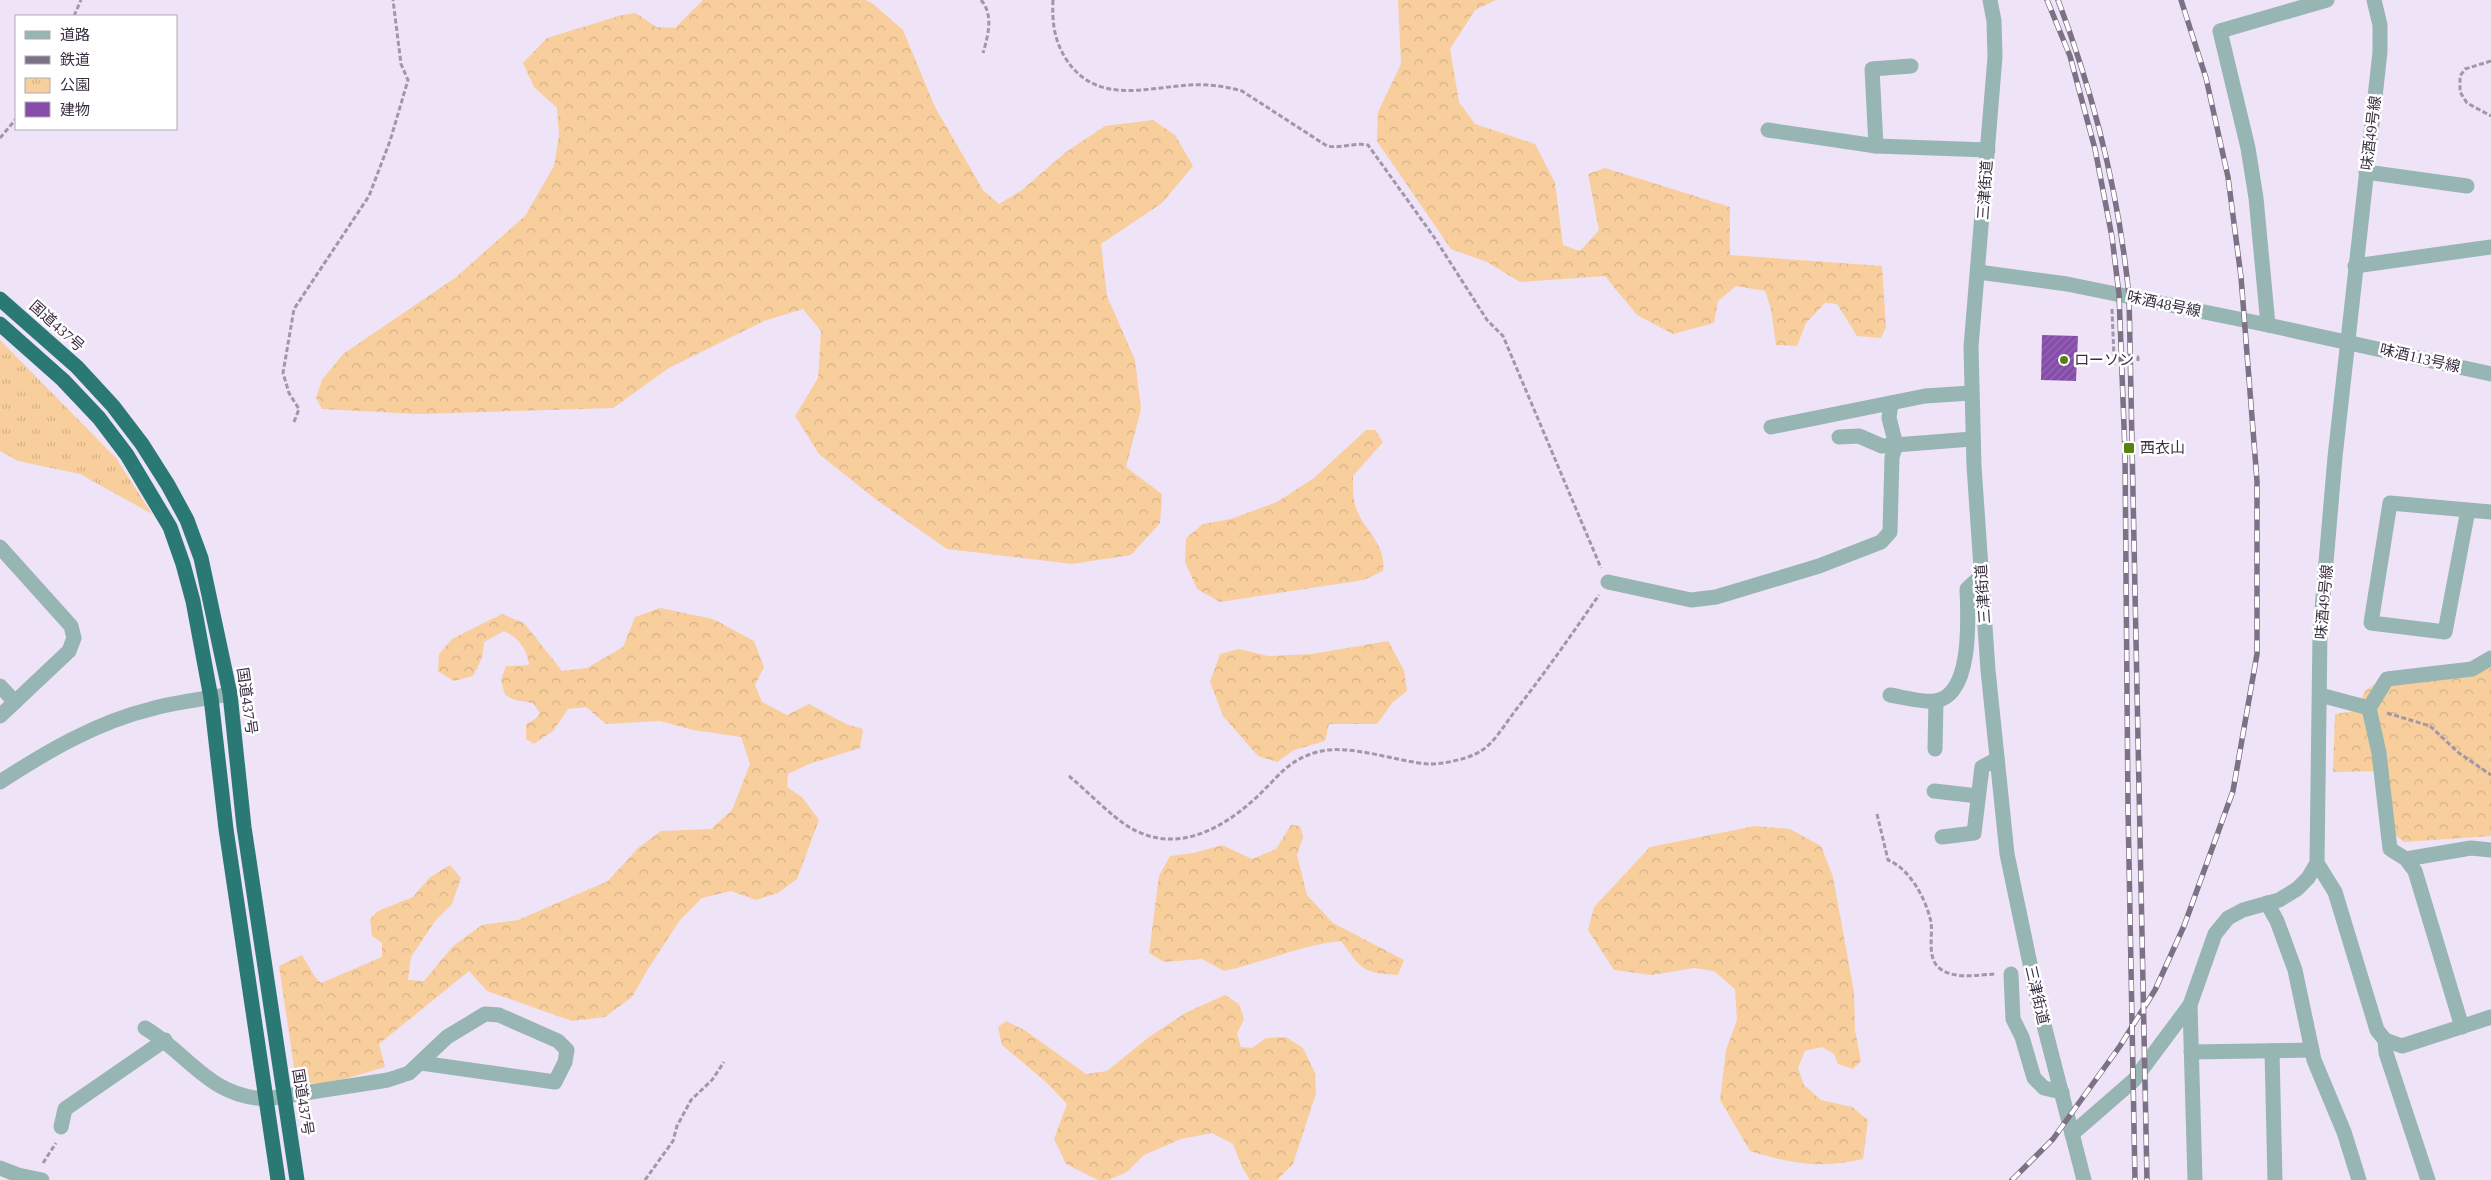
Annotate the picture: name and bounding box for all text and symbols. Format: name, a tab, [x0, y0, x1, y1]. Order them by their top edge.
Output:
legend	[15, 15, 178, 130]
text: 道路	[60, 27, 90, 43]
text: 鉄道	[60, 52, 90, 68]
text: 公園	[60, 77, 90, 93]
street label: 味酒49号線	[2358, 95, 2384, 171]
text: 建物	[60, 102, 90, 118]
street label: 三津街道	[1975, 160, 1995, 220]
street label: 味酒48号線	[2126, 288, 2202, 320]
street label: 国道437号	[27, 297, 87, 355]
street label: 味酒113号線	[2378, 341, 2462, 375]
place label: ローソン	[2074, 352, 2134, 368]
marker: ローソン	[2058, 354, 2070, 366]
place label: 西衣山	[2140, 440, 2185, 456]
marker: 西衣山	[2122, 441, 2136, 455]
street label: 三津街道	[1973, 564, 1993, 624]
street label: 味酒49号線	[2313, 564, 2335, 640]
street label: 国道437号	[234, 666, 260, 736]
street label: 三津街道	[2022, 964, 2052, 1026]
street label: 国道437号	[290, 1067, 316, 1137]

